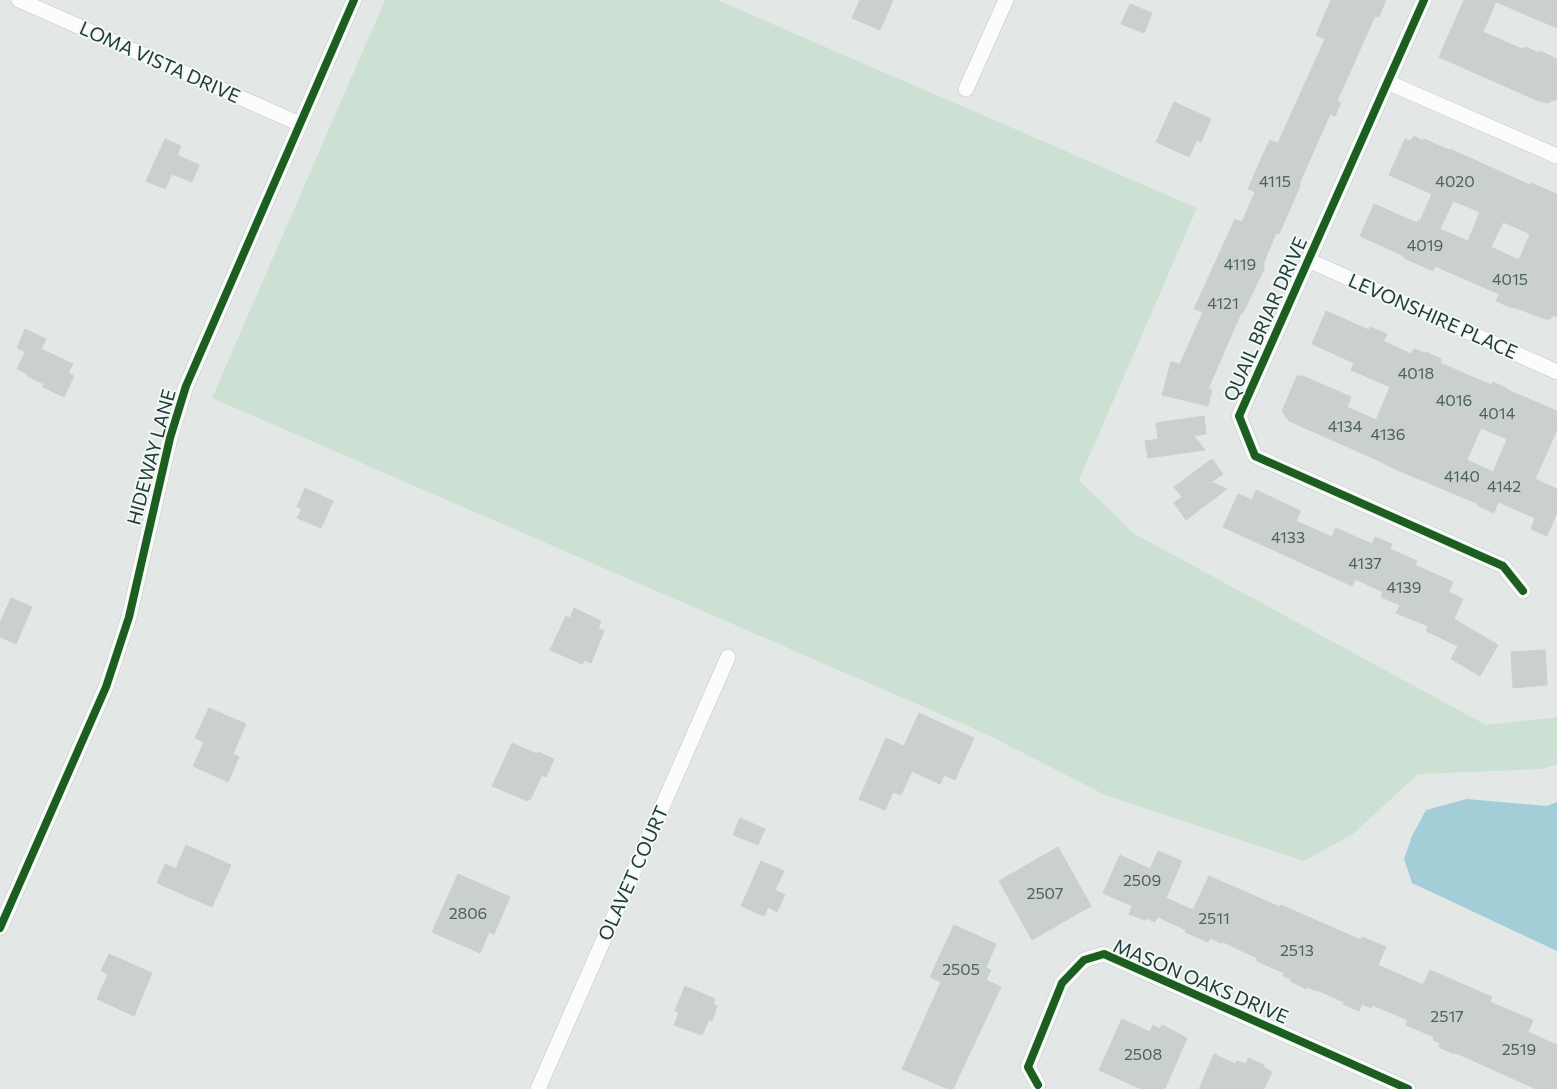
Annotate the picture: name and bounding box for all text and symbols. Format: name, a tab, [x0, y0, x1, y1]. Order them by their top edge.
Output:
street label: LOMA VISTA DRIVE	[76, 16, 244, 107]
house number: 4115	[1259, 171, 1291, 190]
house number: 4020	[1435, 171, 1475, 190]
street label: QUAIL BRIAR DRIVE	[1218, 233, 1311, 405]
house number: 4019	[1407, 235, 1443, 254]
house number: 4119	[1224, 254, 1256, 273]
street label: LEVONSHIRE PLACE	[1345, 268, 1521, 363]
house number: 4015	[1492, 269, 1528, 288]
house number: 4121	[1207, 293, 1239, 312]
house number: 4018	[1398, 363, 1434, 382]
street label: HIDEWAY LANE	[121, 386, 180, 527]
house number: 4016	[1436, 390, 1472, 409]
house number: 4014	[1479, 403, 1516, 422]
house number: 4134	[1328, 416, 1363, 435]
house number: 4136	[1371, 424, 1405, 443]
house number: 4140	[1444, 466, 1480, 485]
house number: 4142	[1487, 476, 1521, 495]
house number: 4133	[1271, 527, 1305, 546]
house number: 4137	[1348, 553, 1382, 572]
house number: 4139	[1387, 577, 1421, 596]
street label: OLAVET COURT	[593, 802, 673, 944]
house number: 2509	[1123, 870, 1161, 889]
house number: 2507	[1027, 883, 1063, 902]
house number: 2806	[449, 903, 487, 922]
house number: 2511	[1198, 908, 1230, 927]
street label: MASON OAKS DRIVE	[1110, 933, 1292, 1028]
house number: 2513	[1280, 940, 1314, 959]
house number: 2505	[942, 959, 980, 978]
house number: 2517	[1430, 1006, 1464, 1025]
house number: 2519	[1502, 1039, 1536, 1058]
house number: 2508	[1124, 1044, 1162, 1063]

